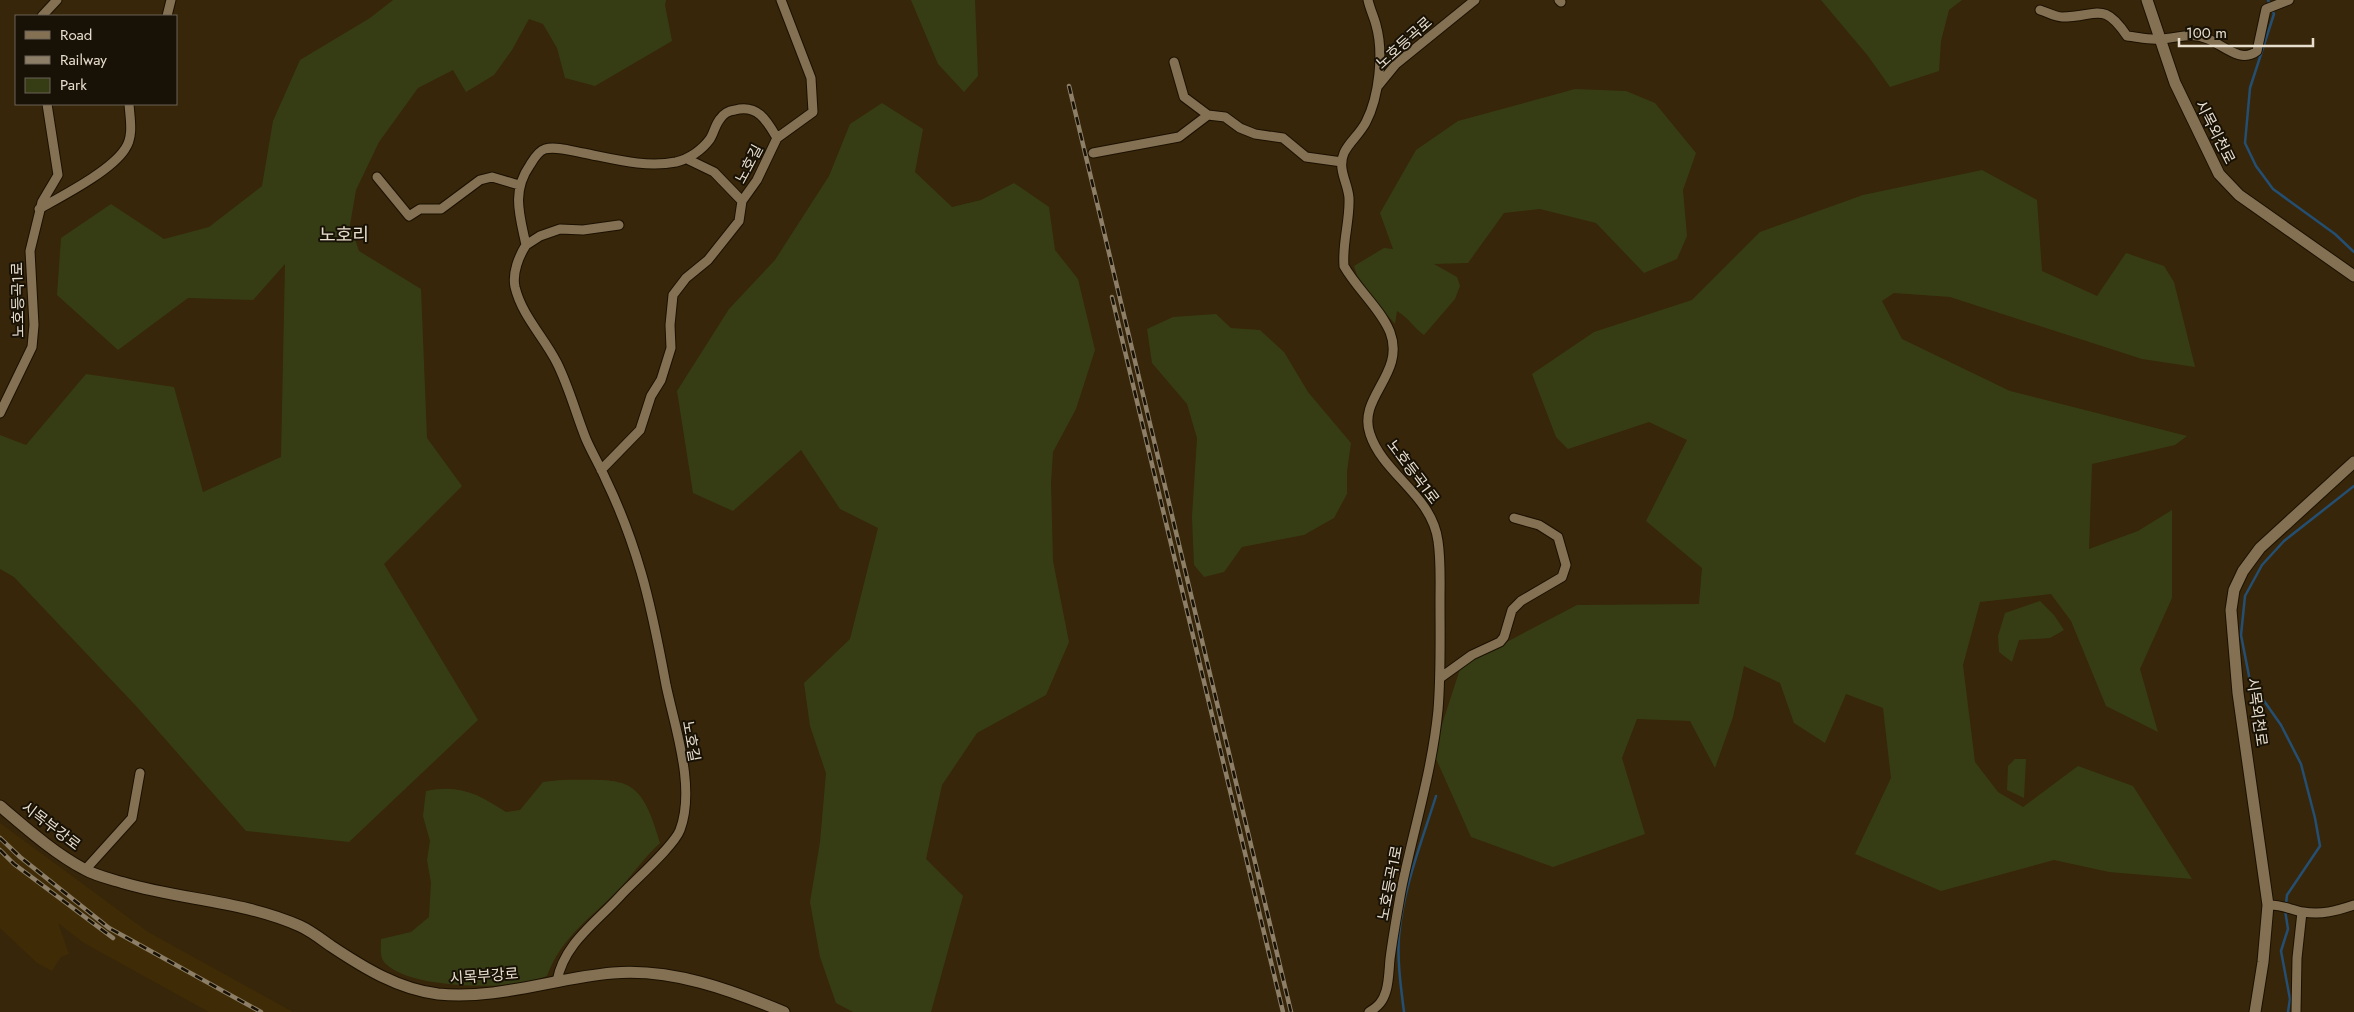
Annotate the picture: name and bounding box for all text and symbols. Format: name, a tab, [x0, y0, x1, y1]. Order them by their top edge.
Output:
street label: 노호등곡로	[1371, 12, 1437, 74]
legend	[15, 15, 178, 105]
scale bar	[2179, 15, 2313, 47]
text: 100 m	[2186, 22, 2227, 44]
text: Road	[60, 24, 92, 46]
text: Railway	[60, 49, 107, 71]
text: Park	[60, 74, 87, 96]
street label: 시목외천로	[2190, 96, 2240, 168]
street label: 노호길	[730, 141, 768, 187]
district label: 노호리	[319, 222, 369, 248]
street label: 노호등곡1로	[6, 262, 30, 338]
street label: 노호등곡1로	[1381, 435, 1445, 509]
street label: 시목외천로	[2241, 676, 2273, 748]
street label: 노호길	[677, 719, 705, 763]
street label: 시목부강로	[17, 796, 85, 856]
street label: 노호등곡1로	[1372, 844, 1408, 922]
street label: 시목부강로	[449, 963, 519, 989]

